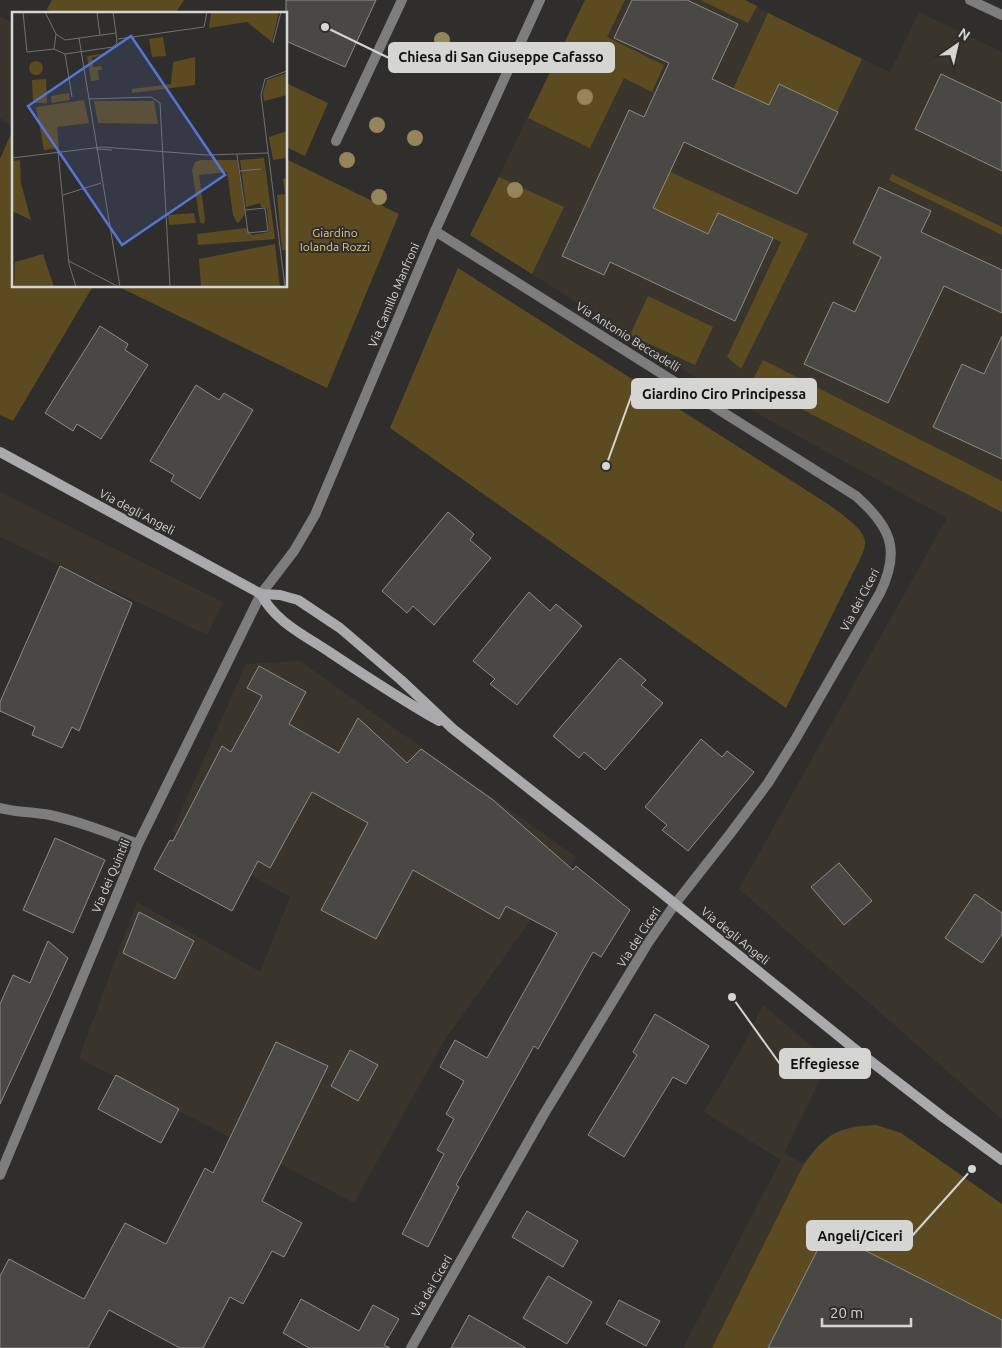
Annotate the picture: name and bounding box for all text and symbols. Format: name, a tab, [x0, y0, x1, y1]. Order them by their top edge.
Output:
inset map	[12, 12, 288, 288]
north arrow	[932, 20, 982, 70]
text: N	[955, 25, 973, 44]
callout: Chiesa di San Giuseppe Cafasso	[389, 43, 614, 72]
text: Chiesa di San Giuseppe Cafasso	[398, 49, 604, 65]
park label: Giardino Iolanda Rozzi	[300, 226, 370, 253]
street label: Via Camillo Manfroni	[366, 241, 421, 349]
street label: Via Antonio Beccadelli	[574, 299, 683, 374]
callout: Giardino Ciro Principessa	[632, 379, 816, 408]
text: Giardino Ciro Principessa	[642, 386, 806, 402]
street label: Via degli Angeli	[97, 486, 177, 537]
street label: Via dei Ciceri	[838, 566, 882, 633]
street label: Via dei Quintili	[89, 837, 132, 915]
street label: Via dei Ciceri	[614, 904, 663, 969]
street label: Via degli Angeli	[699, 904, 772, 967]
callout: Effegiesse	[780, 1049, 870, 1078]
text: Effegiesse	[790, 1056, 860, 1072]
callout: Angeli/Ciceri	[807, 1221, 912, 1250]
text: Angeli/Ciceri	[817, 1228, 903, 1244]
street label: Via dei Ciceri	[409, 1253, 454, 1319]
scale bar	[822, 1296, 911, 1328]
text: 20 m	[830, 1304, 863, 1321]

